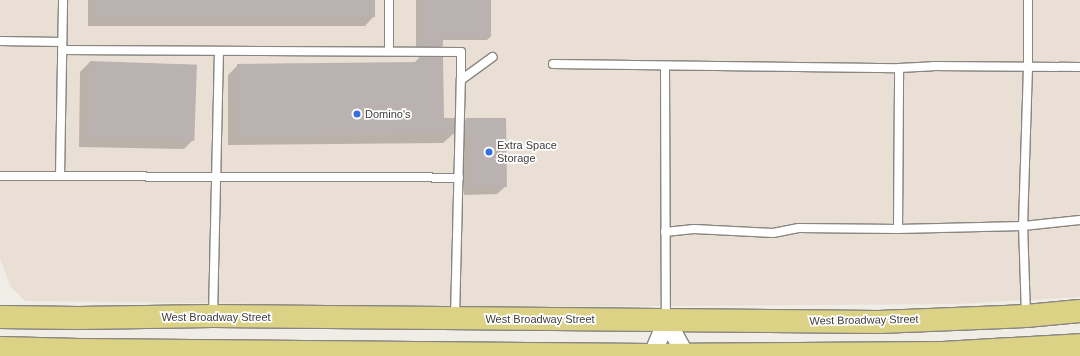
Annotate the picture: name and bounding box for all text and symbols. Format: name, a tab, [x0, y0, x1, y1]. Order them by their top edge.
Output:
place label: Domino's	[365, 107, 411, 121]
marker: Domino's	[352, 109, 362, 119]
place label: Extra Space Storage	[497, 139, 557, 165]
marker: Extra Space Storage	[484, 147, 494, 157]
street label: West Broadway Street	[161, 310, 271, 324]
street label: West Broadway Street	[485, 312, 595, 326]
street label: West Broadway Street	[809, 312, 919, 328]

